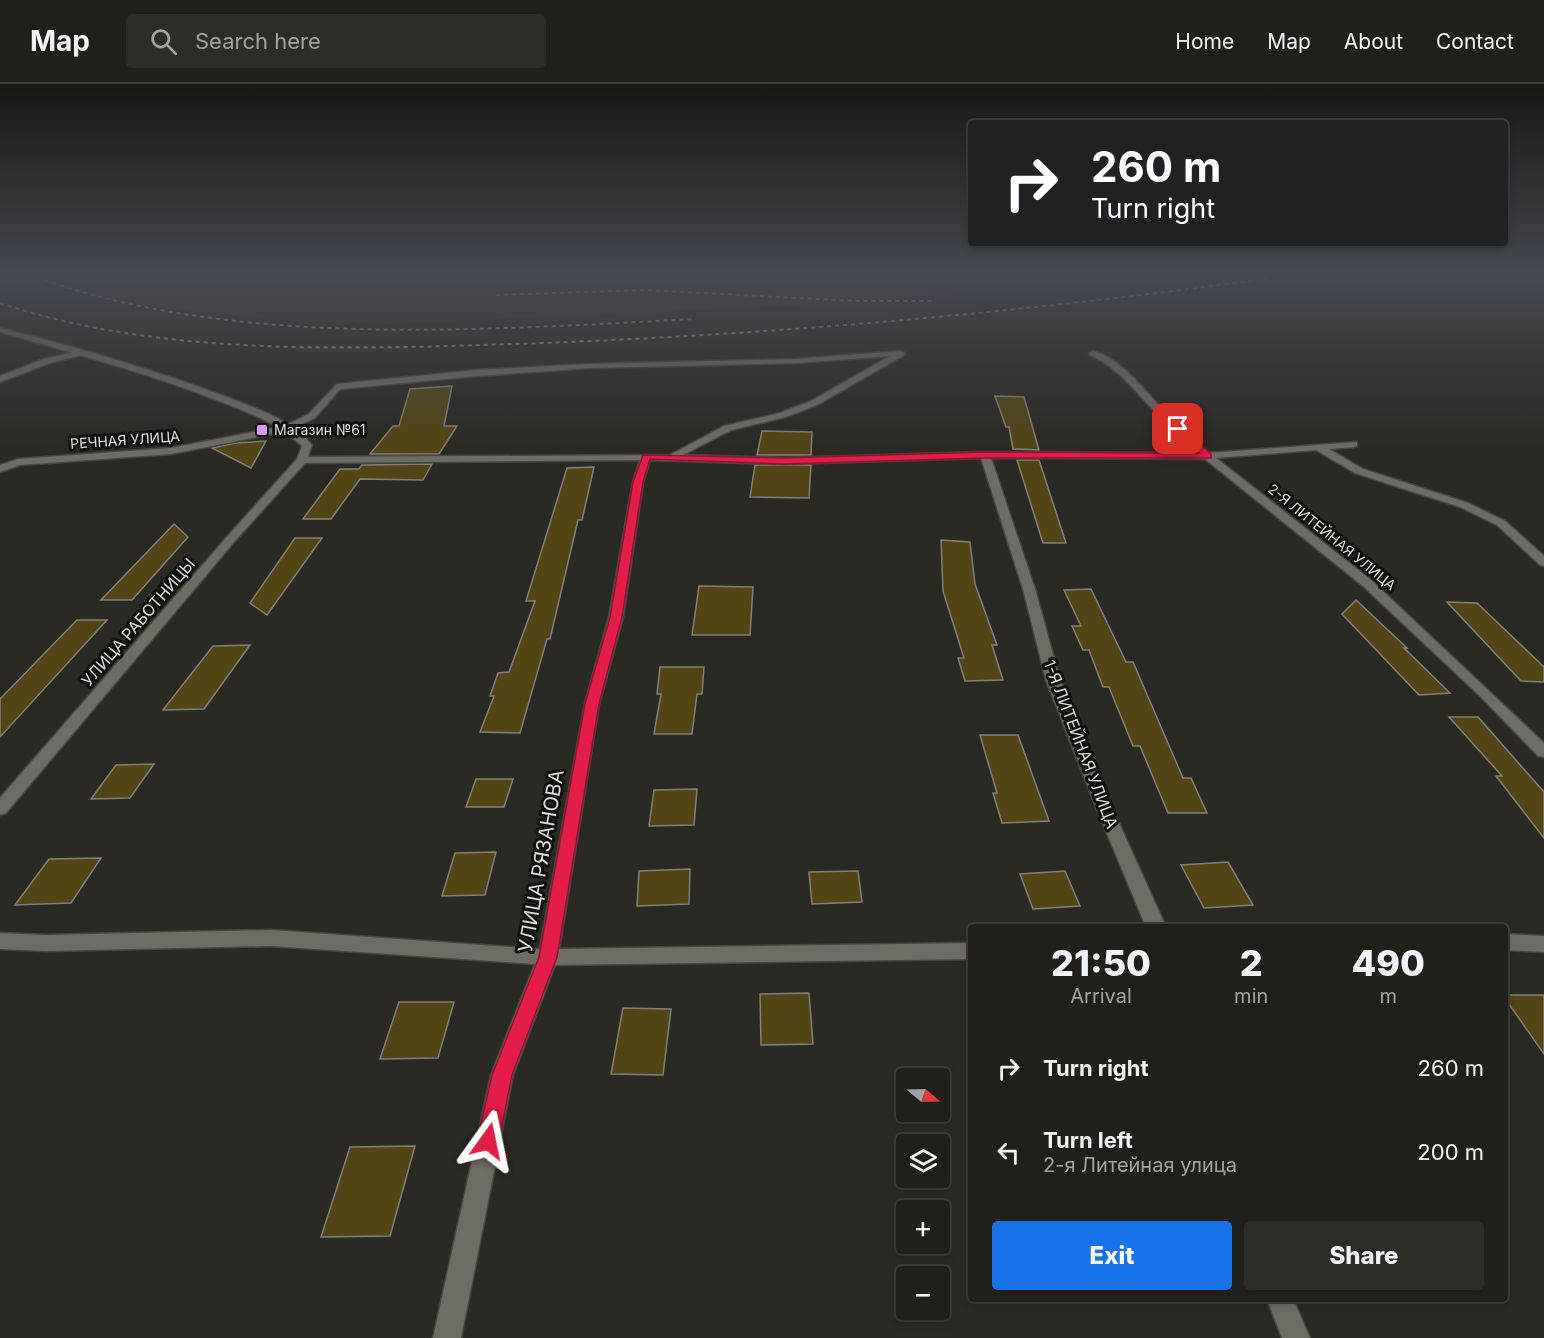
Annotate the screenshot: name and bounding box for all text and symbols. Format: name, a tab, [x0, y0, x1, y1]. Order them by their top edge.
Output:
search box	[126, 14, 546, 68]
text: Map	[30, 24, 90, 58]
icon: search	[147, 25, 180, 58]
text: Search here	[195, 28, 321, 54]
text: Home	[1175, 29, 1234, 54]
text: Map	[1267, 29, 1311, 54]
text: About	[1344, 29, 1403, 54]
text: Contact	[1436, 29, 1514, 54]
text: 260 m	[1091, 141, 1221, 192]
icon: right	[992, 144, 1070, 222]
text: Turn right	[1091, 192, 1215, 225]
pin	[1152, 403, 1203, 454]
icon: arrive	[1161, 412, 1194, 445]
place label: Магазин №61	[274, 421, 366, 438]
marker: Магазин №61	[255, 423, 269, 437]
street label: РЕЧНАЯ УЛИЦА	[70, 427, 181, 452]
street label: 2-Я ЛИТЕЙНАЯ УЛИЦА	[1265, 479, 1401, 594]
street label: УЛИЦА РАБОТНИЦЫ	[77, 554, 199, 690]
street label: 1-Я ЛИТЕЙНАЯ УЛИЦА	[1040, 657, 1122, 831]
street label: УЛИЦА РЯЗАНОВА	[513, 767, 569, 954]
text: 21:50	[1051, 941, 1151, 985]
text: 2	[1240, 941, 1263, 985]
text: 490	[1351, 941, 1425, 985]
text: Arrival	[1070, 984, 1132, 1008]
text: min	[1234, 984, 1268, 1008]
text: m	[1379, 984, 1397, 1008]
icon: right	[992, 1052, 1025, 1085]
text: Turn right	[1043, 1055, 1149, 1081]
text: 260 m	[1418, 1055, 1484, 1081]
north arrow	[896, 1068, 950, 1122]
map controls	[896, 1068, 950, 1320]
position arrow	[456, 1109, 520, 1173]
text: Turn left	[1043, 1127, 1133, 1153]
button: layers	[896, 1134, 950, 1188]
icon: left	[992, 1136, 1025, 1169]
text: 200 m	[1417, 1139, 1484, 1165]
text: 2-я Литейная улица	[1043, 1153, 1237, 1177]
button: +	[896, 1200, 950, 1254]
button: Exit	[992, 1221, 1232, 1290]
button: Share	[1244, 1221, 1484, 1290]
button: −	[896, 1266, 950, 1320]

